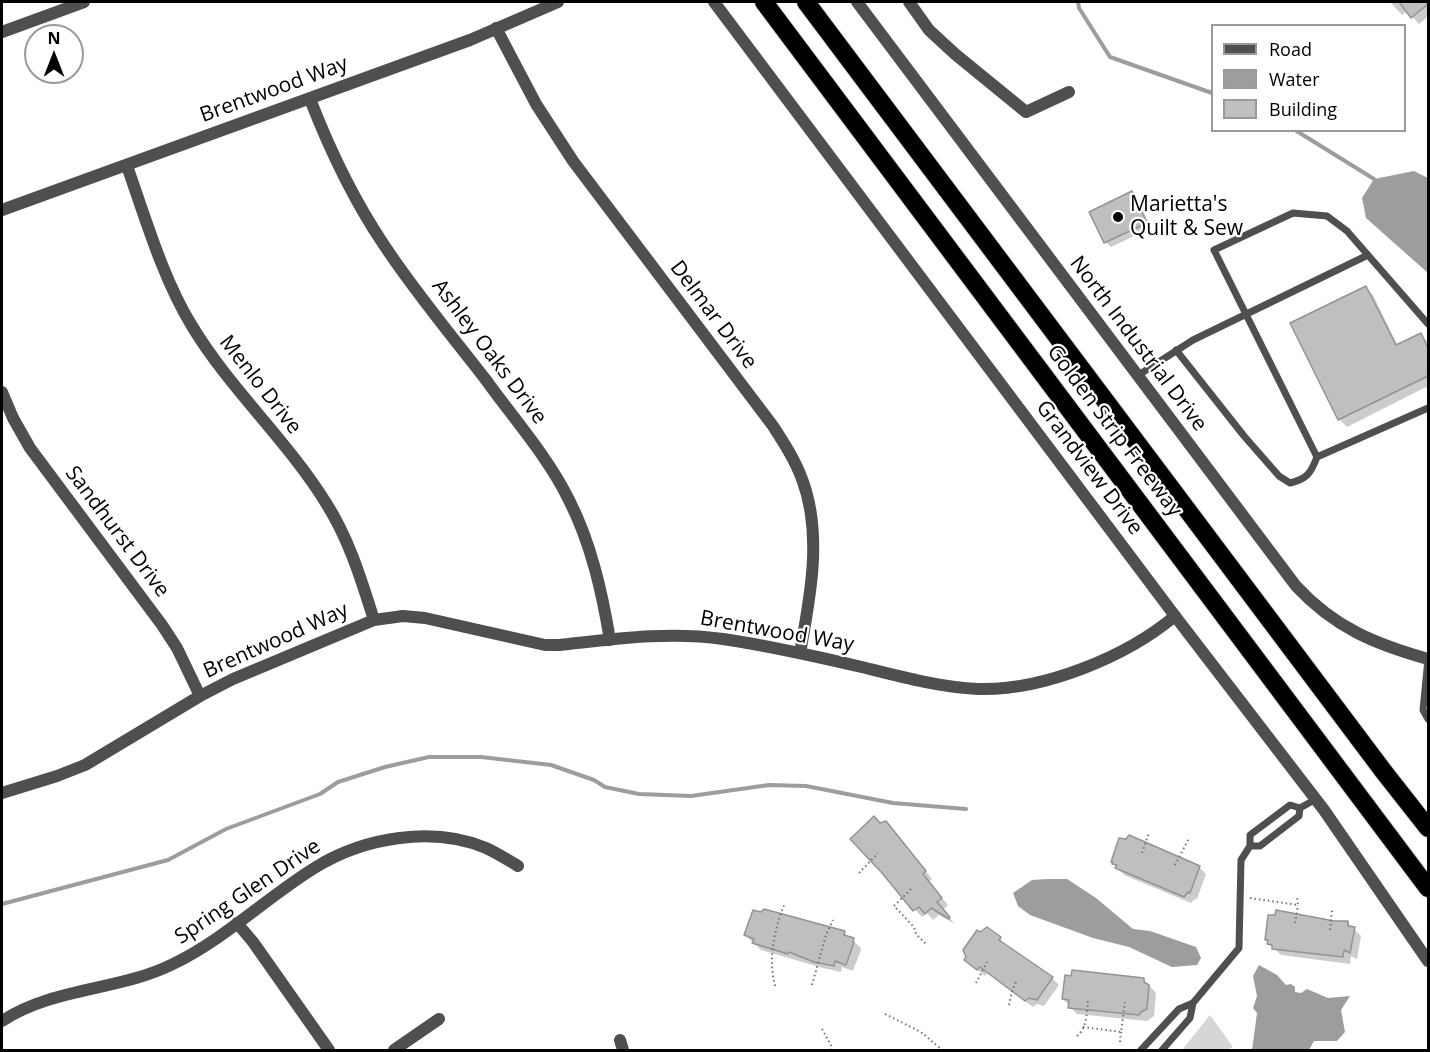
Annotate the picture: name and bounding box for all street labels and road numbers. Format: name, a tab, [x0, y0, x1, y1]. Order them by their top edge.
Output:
street label: Brentwood Way	[197, 52, 351, 128]
street label: North Industrial Drive	[1064, 252, 1212, 436]
street label: Delmar Drive	[664, 256, 762, 374]
street label: Ashley Oaks Drive	[426, 274, 552, 430]
street label: Menlo Drive	[214, 331, 306, 439]
street label: Golden Strip Freeway	[1041, 340, 1187, 522]
street label: Grandview Drive	[1030, 396, 1148, 540]
street label: Sandhurst Drive	[60, 461, 174, 603]
street label: Brentwood Way	[200, 598, 352, 684]
street label: Brentwood Way	[698, 606, 856, 658]
street label: Spring Glen Drive	[170, 834, 326, 950]

